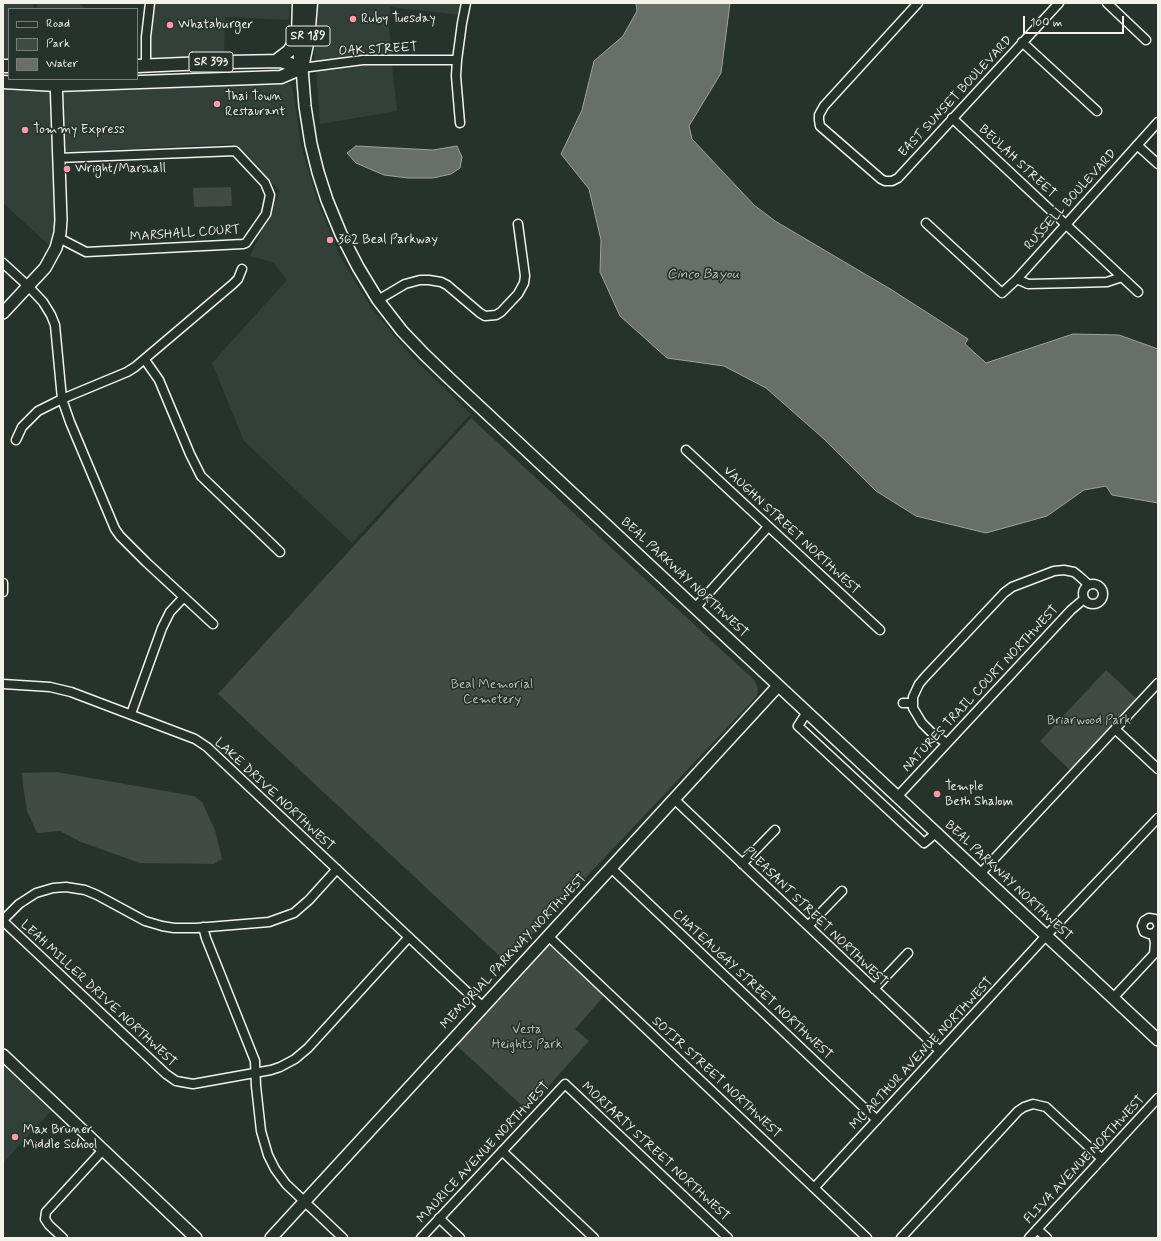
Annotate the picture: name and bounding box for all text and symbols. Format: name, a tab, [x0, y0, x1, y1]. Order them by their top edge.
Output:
legend	[8, 8, 138, 80]
scale bar	[1025, 8, 1126, 34]
place label: Ruby Tuesday	[361, 11, 436, 27]
marker: Ruby Tuesday	[348, 14, 358, 24]
text: 100 m	[1030, 15, 1062, 31]
text: Road	[46, 16, 70, 32]
place label: Whataburger	[178, 17, 253, 33]
marker: Whataburger	[165, 20, 175, 30]
road number: SR 189	[286, 26, 330, 46]
street label: EAST SUNSET BOULEVARD	[896, 33, 1016, 161]
text: Park	[46, 36, 70, 52]
street label: OAK STREET	[338, 40, 418, 60]
road number: SR 393	[189, 52, 233, 72]
text: Water	[46, 56, 78, 72]
place label: Thai Town Restaurant	[225, 89, 285, 120]
marker: Thai Town Restaurant	[212, 99, 222, 109]
place label: Tommy Express	[33, 122, 125, 138]
street label: BEULAH STREET	[975, 122, 1059, 202]
marker: Tommy Express	[20, 125, 30, 135]
street label: RUSSELL BOULEVARD	[1022, 146, 1120, 254]
place label: Wright/Marshall	[75, 161, 166, 177]
marker: Wright/Marshall	[62, 164, 72, 174]
street label: MARSHALL COURT	[129, 222, 241, 246]
place label: 362 Beal Parkway	[338, 232, 438, 248]
marker: 362 Beal Parkway	[325, 235, 335, 245]
water label: Cinco Bayou	[667, 267, 739, 283]
street label: VAUGHN STREET NORTHWEST	[720, 464, 862, 598]
street label: BEAL PARKWAY NORTHWEST	[617, 515, 751, 641]
street label: NATURES TRAIL COURT NORTHWEST	[900, 602, 1062, 776]
park label: Beal Memorial Cemetery	[451, 677, 533, 708]
park label: Briarwood Park	[1047, 713, 1131, 729]
street label: LAKE DRIVE NORTHWEST	[211, 735, 337, 855]
place label: Temple Beth Shalom	[945, 779, 1013, 810]
marker: Temple Beth Shalom	[932, 789, 942, 799]
street label: BEAL PARKWAY NORTHWEST	[941, 818, 1075, 944]
street label: PLEASANT STREET NORTHWEST	[740, 844, 890, 990]
street label: MEMORIAL PARKWAY NORTHWEST	[438, 871, 590, 1033]
street label: CHATEAUGAY STREET NORTHWEST	[669, 907, 835, 1063]
street label: LEAH MILLER DRIVE NORTHWEST	[17, 917, 179, 1071]
street label: MC ARTHUR AVENUE NORTHWEST	[847, 974, 997, 1134]
street label: SOTIR STREET NORTHWEST	[648, 1014, 784, 1142]
park label: Vesta Heights Park	[492, 1022, 562, 1053]
street label: MAURICE AVENUE NORTHWEST	[414, 1079, 554, 1227]
street label: MORIARTY STREET NORTHWEST	[578, 1079, 732, 1225]
street label: FLIVA AVENUE NORTHWEST	[1021, 1093, 1149, 1227]
place label: Max Bruner Middle School	[23, 1122, 97, 1153]
marker: Max Bruner Middle School	[10, 1132, 20, 1142]

